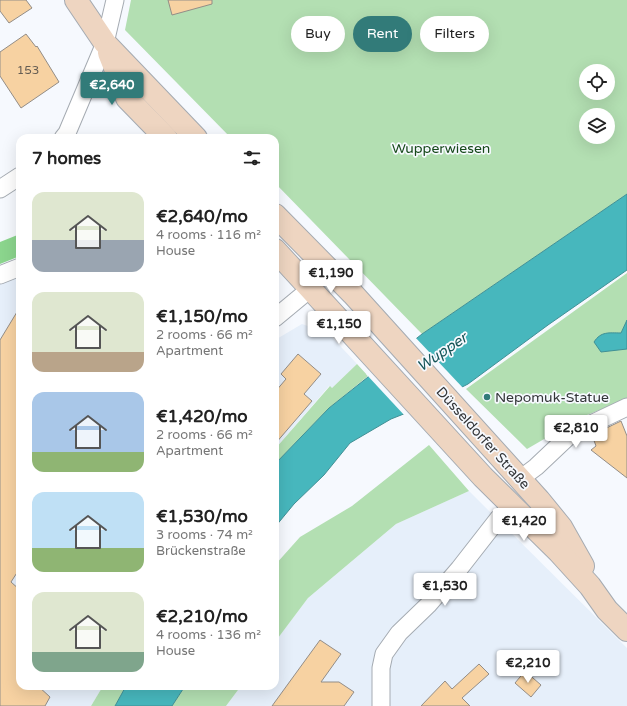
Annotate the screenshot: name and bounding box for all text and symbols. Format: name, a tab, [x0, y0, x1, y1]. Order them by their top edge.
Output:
chip: Buy	[291, 16, 345, 52]
chip: Rent	[353, 16, 412, 52]
chip: Filters	[420, 16, 489, 52]
house number: 153	[17, 63, 39, 77]
map controls	[579, 64, 615, 144]
button: locate	[579, 64, 615, 100]
pin: €2,640	[79, 72, 145, 106]
text: €2,640	[90, 77, 134, 93]
button: layers	[579, 108, 615, 144]
park label: Wupperwiesen	[392, 140, 490, 157]
icon: filters	[241, 147, 263, 169]
text: 7 homes	[32, 148, 101, 169]
text: €2,640/mo	[156, 206, 248, 227]
icon: home	[64, 208, 112, 256]
text: 4 rooms · 116 m²	[156, 227, 261, 243]
text: House	[156, 243, 195, 259]
pin: €1,190	[298, 260, 364, 294]
text: €1,190	[309, 265, 353, 281]
text: €1,150/mo	[156, 306, 248, 327]
icon: home	[64, 308, 112, 356]
pin: €1,150	[306, 311, 372, 345]
text: €1,150	[317, 316, 361, 332]
text: 2 rooms · 66 m²	[156, 327, 253, 343]
water label: Wupper	[413, 327, 472, 375]
text: Apartment	[156, 343, 223, 359]
street label: Düsseldorfer Straße	[433, 383, 533, 493]
place label: Nepomuk-Statue	[495, 389, 609, 406]
marker: Nepomuk-Statue	[482, 392, 492, 402]
text: €1,420/mo	[156, 406, 248, 427]
icon: home	[64, 408, 112, 456]
pin: €2,810	[543, 415, 609, 449]
text: €2,810	[554, 420, 598, 436]
text: 2 rooms · 66 m²	[156, 427, 253, 443]
text: Apartment	[156, 443, 223, 459]
text: €1,530/mo	[156, 506, 248, 527]
icon: home	[64, 508, 112, 556]
pin: €1,420	[491, 508, 557, 542]
text: €1,420	[502, 513, 546, 529]
text: 3 rooms · 74 m²	[156, 527, 253, 543]
text: Brückenstraße	[156, 543, 246, 559]
pin: €1,530	[412, 573, 478, 607]
text: €1,530	[423, 578, 467, 594]
text: €2,210/mo	[156, 606, 248, 627]
icon: home	[64, 608, 112, 656]
text: 4 rooms · 136 m²	[156, 627, 261, 643]
text: House	[156, 643, 195, 659]
pin: €2,210	[495, 650, 561, 684]
text: €2,210	[506, 655, 550, 671]

